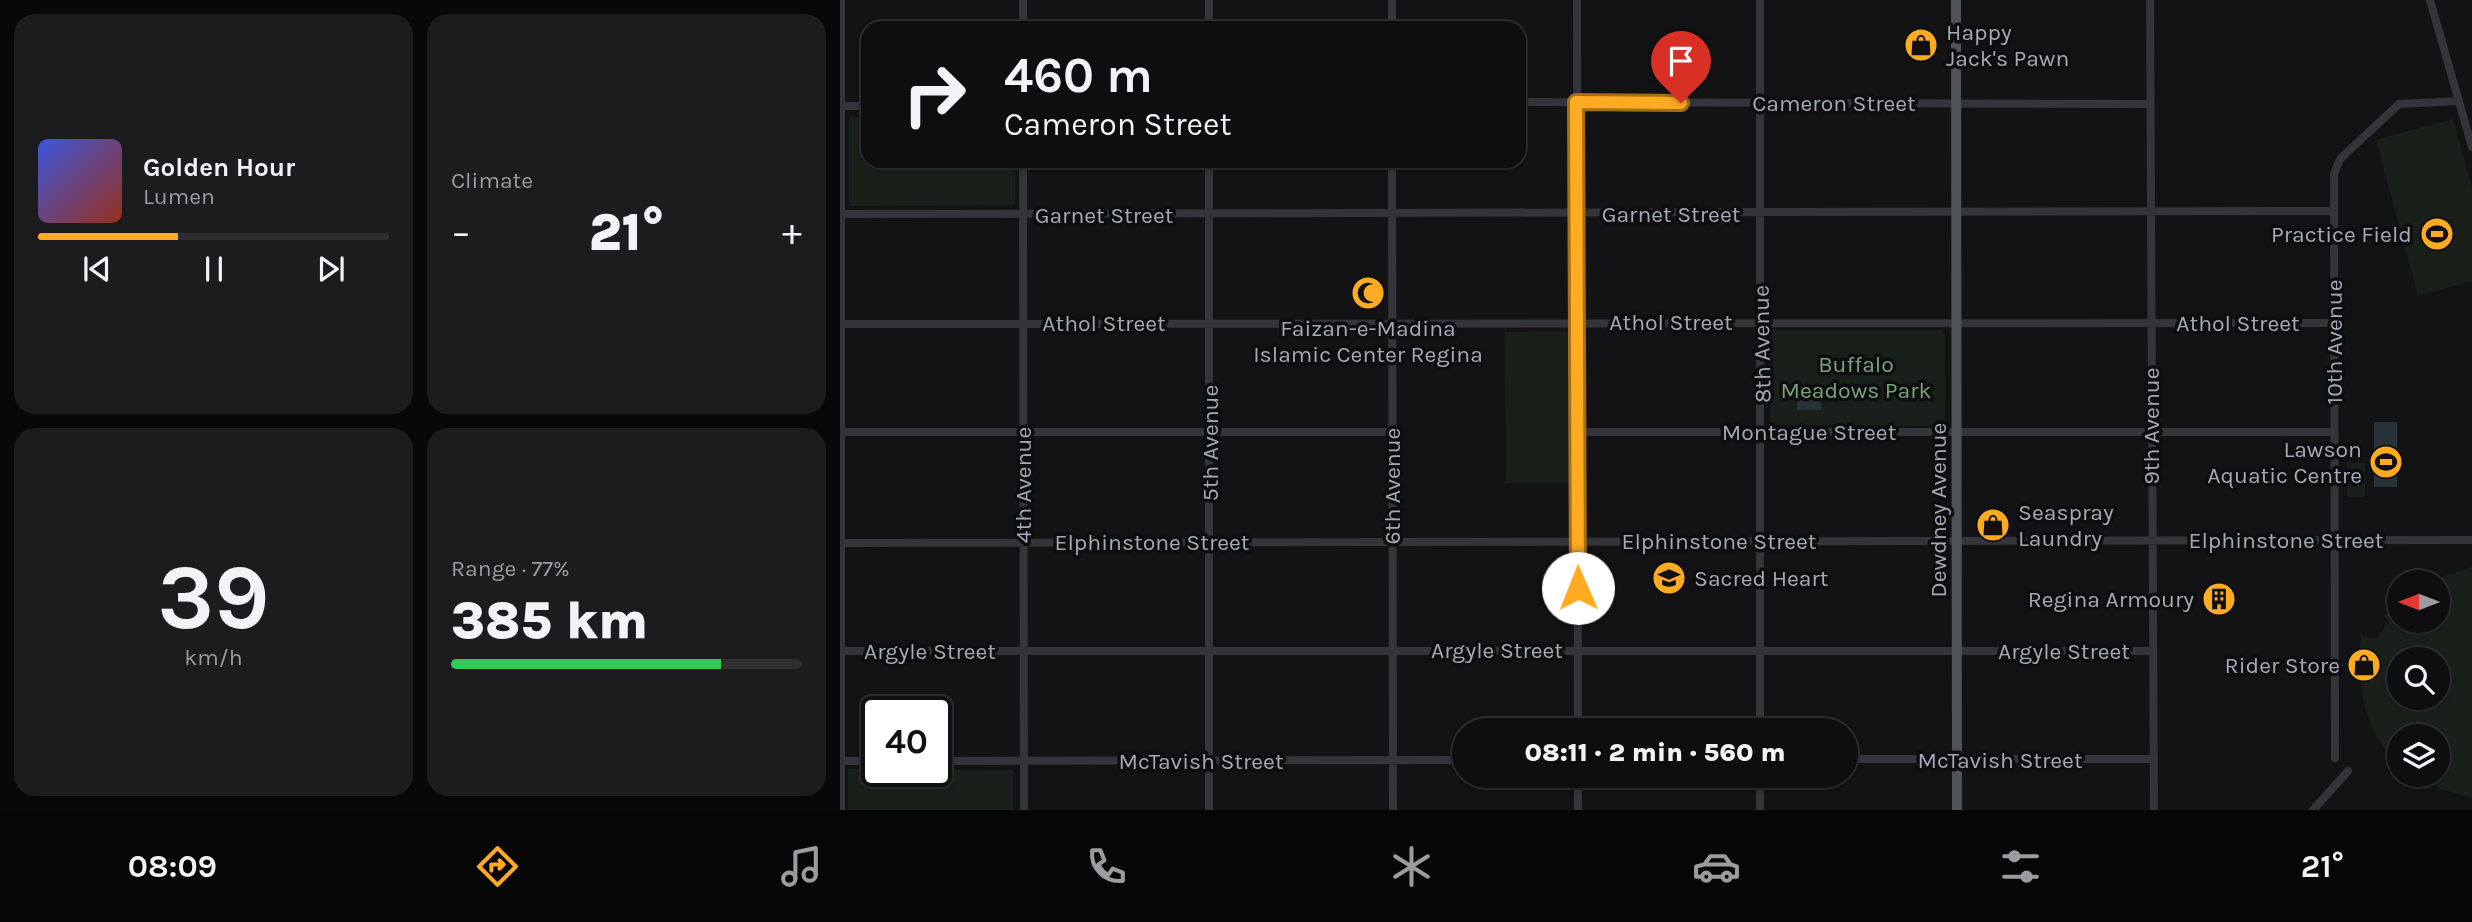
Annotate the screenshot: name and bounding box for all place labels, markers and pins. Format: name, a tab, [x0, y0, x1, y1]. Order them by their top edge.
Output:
place label: Happy Jack's Pawn	[1946, 19, 2069, 72]
shop icon: Happy Jack's Pawn	[1902, 26, 1940, 64]
pin	[1651, 31, 1711, 103]
sports icon: Practice Field	[2418, 215, 2456, 253]
place label: Practice Field	[2271, 221, 2412, 248]
mosque icon: Faizan-e-Madina Islamic Center Regina	[1349, 274, 1387, 312]
place label: Faizan-e-Madina Islamic Center Regina	[1253, 315, 1483, 368]
place label: Lawson Aquatic Centre	[2207, 436, 2362, 489]
sports icon: Lawson Aquatic Centre	[2367, 443, 2405, 481]
place label: Seaspray Laundry	[2018, 499, 2114, 552]
shop icon: Seaspray Laundry	[1974, 506, 2012, 544]
school or university icon: Sacred Heart	[1650, 559, 1688, 597]
place label: Sacred Heart	[1694, 565, 1829, 592]
building icon: Regina Armoury	[2200, 580, 2238, 618]
place label: Regina Armoury	[2028, 586, 2194, 613]
shop icon: Rider Store	[2345, 646, 2383, 684]
place label: Rider Store	[2225, 652, 2340, 679]

